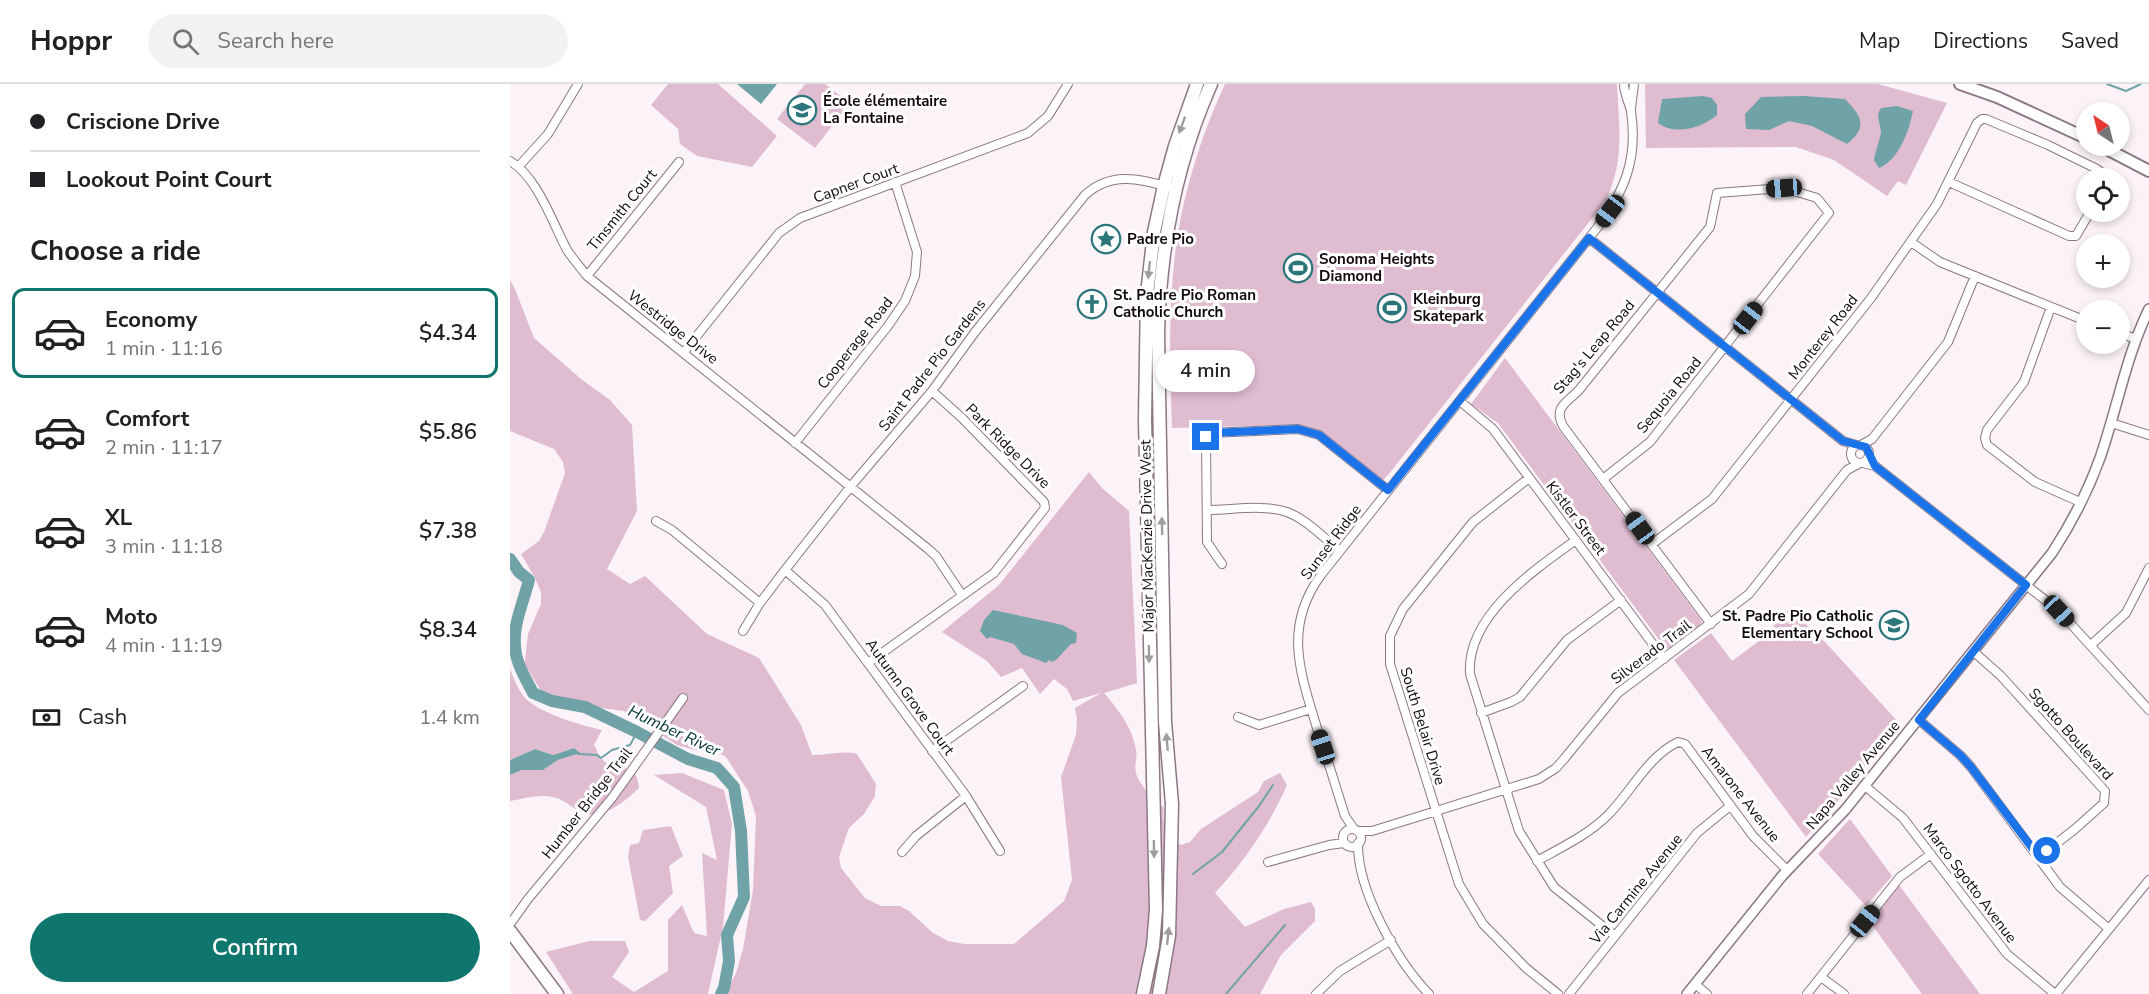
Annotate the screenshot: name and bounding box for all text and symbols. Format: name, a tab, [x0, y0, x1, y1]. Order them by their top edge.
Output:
search box	[148, 14, 568, 68]
text: Hoppr	[30, 22, 112, 60]
icon: search	[169, 25, 202, 58]
text: Search here	[217, 26, 334, 56]
text: Map	[1859, 27, 1900, 55]
text: Directions	[1933, 27, 2028, 55]
text: Saved	[2061, 27, 2119, 55]
place label: École élémentaire La Fontaine	[823, 91, 947, 128]
school or university icon: École élémentaire La Fontaine	[786, 94, 818, 126]
north arrow	[2076, 102, 2130, 156]
map controls	[2076, 102, 2130, 354]
text: Criscione Drive	[66, 107, 220, 137]
one-way arrow	[1177, 116, 1187, 134]
street label: Capner Court	[810, 158, 902, 208]
street label: Tinsmith Court	[583, 164, 662, 255]
text: Lookout Point Court	[66, 165, 272, 195]
button: locate	[2076, 168, 2130, 222]
car	[1765, 178, 1803, 198]
car	[1592, 191, 1628, 231]
place icon: Padre Pio	[1090, 223, 1122, 255]
place label: Padre Pio	[1127, 229, 1194, 249]
text: Choose a ride	[30, 233, 201, 270]
button: +	[2076, 234, 2130, 288]
place label: Sonoma Heights Diamond	[1319, 249, 1434, 286]
sports icon: Sonoma Heights Diamond	[1282, 252, 1314, 284]
one-way arrow	[1145, 261, 1154, 280]
street label: Westridge Drive	[624, 285, 722, 369]
place label: St. Padre Pio Roman Catholic Church	[1113, 285, 1256, 322]
church icon: St. Padre Pio Roman Catholic Church	[1076, 288, 1108, 320]
place label: Kleinburg Skatepark	[1413, 289, 1485, 326]
street label: Monterey Road	[1784, 290, 1862, 384]
sports icon: Kleinburg Skatepark	[1376, 292, 1408, 324]
street label: Cooperage Road	[813, 293, 897, 393]
street label: Saint Padre Pio Gardens	[874, 295, 990, 435]
street label: Stag's Leap Road	[1549, 296, 1639, 398]
car	[1730, 298, 1766, 338]
button: −	[2076, 300, 2130, 354]
text: Economy	[105, 305, 197, 335]
icon: car	[33, 306, 87, 360]
text: $4.34	[419, 318, 477, 348]
text: 1 min · 11:16	[105, 335, 223, 362]
callout: 4 min	[1156, 350, 1256, 392]
street label: Sequoia Road	[1632, 353, 1706, 437]
text: 4 min	[1180, 357, 1231, 384]
street label: Park Ridge Drive	[961, 399, 1055, 493]
text: Comfort	[105, 404, 189, 434]
icon: car	[33, 405, 87, 459]
text: $5.86	[419, 417, 477, 447]
route end	[1192, 423, 1219, 450]
text: 2 min · 11:17	[105, 434, 223, 461]
street label: Major MacKenzie Drive West	[1135, 439, 1159, 633]
street label: Kistler Street	[1542, 477, 1611, 560]
street label: Sunset Ridge	[1296, 500, 1366, 584]
text: XL	[105, 503, 132, 533]
icon: car	[33, 504, 87, 558]
car	[1622, 508, 1658, 548]
text: $7.38	[419, 516, 477, 546]
one-way arrow	[1157, 516, 1167, 535]
text: 3 min · 11:18	[105, 533, 223, 560]
car	[2040, 592, 2078, 630]
text: Moto	[105, 602, 158, 632]
icon: car	[33, 603, 87, 657]
place label: St. Padre Pio Catholic Elementary School	[1722, 606, 1873, 643]
school or university icon: St. Padre Pio Catholic Elementary School	[1878, 609, 1910, 641]
text: $8.34	[419, 615, 477, 645]
street label: Silverado Trail	[1607, 615, 1696, 689]
text: 4 min · 11:19	[105, 632, 223, 659]
street label: Autumn Grove Court	[861, 635, 960, 760]
one-way arrow	[1144, 644, 1154, 663]
street label: South Belair Drive	[1396, 665, 1450, 787]
street label: Sgotto Boulevard	[2024, 684, 2118, 784]
water label: Humber River	[624, 700, 725, 762]
icon: cash	[30, 701, 63, 734]
text: Cash	[78, 702, 127, 732]
text: 1.4 km	[419, 704, 480, 731]
street label: Napa Valley Avenue	[1802, 716, 1904, 834]
car	[1309, 727, 1337, 767]
one-way arrow	[1162, 732, 1172, 751]
street label: Amarone Avenue	[1697, 742, 1785, 846]
street label: Humber Bridge Trail	[537, 743, 637, 863]
street label: Marco Sgotto Avenue	[1918, 819, 2022, 947]
street label: Via Carmine Avenue	[1585, 830, 1687, 949]
route start	[2033, 837, 2060, 864]
one-way arrow	[1149, 839, 1159, 858]
car	[1847, 901, 1883, 941]
button: Confirm	[30, 913, 480, 982]
one-way arrow	[1163, 927, 1173, 946]

